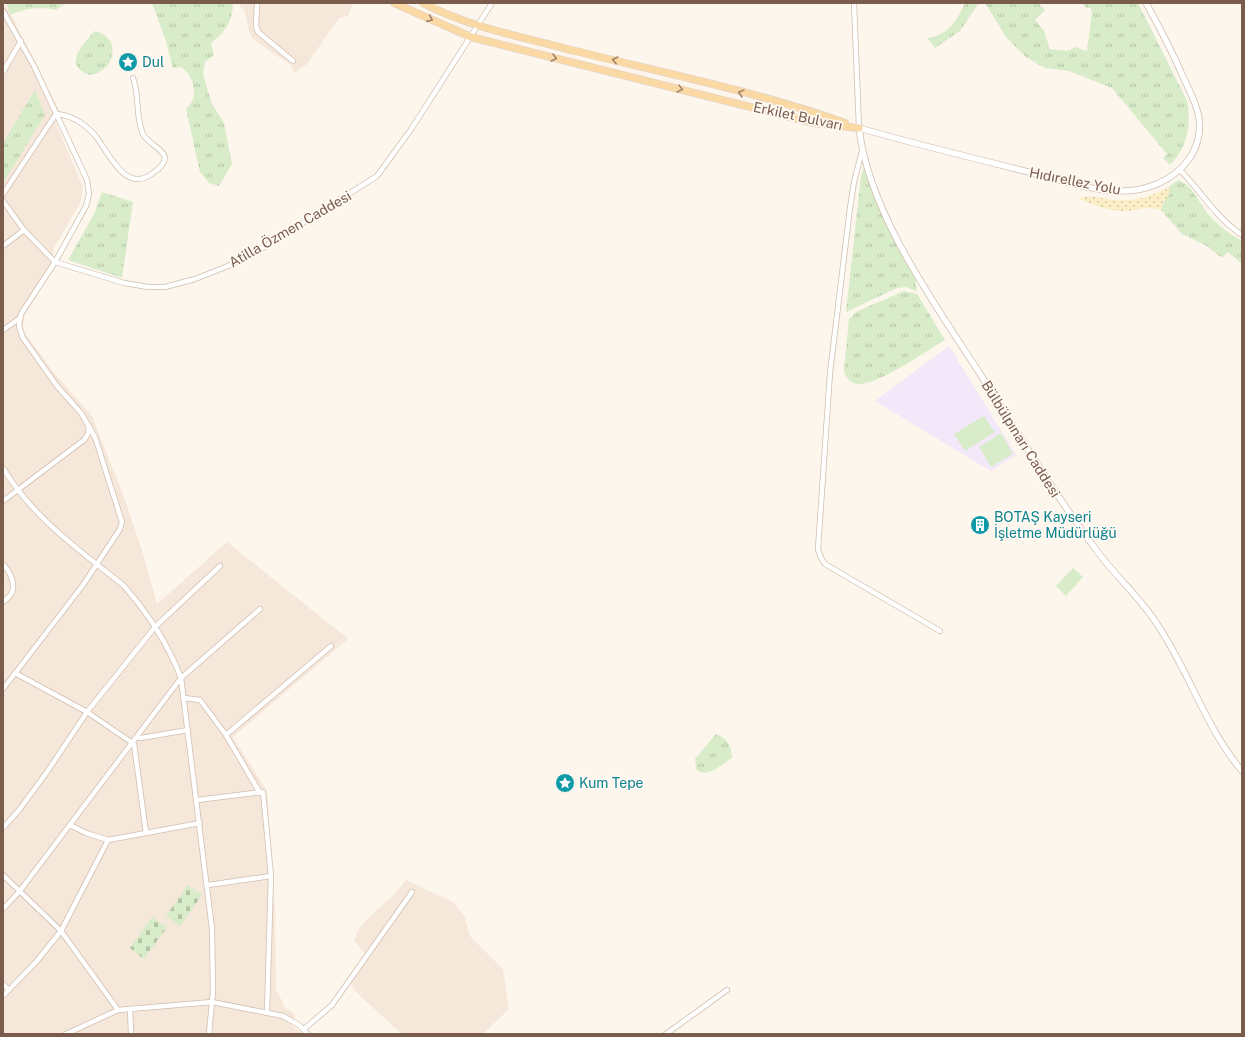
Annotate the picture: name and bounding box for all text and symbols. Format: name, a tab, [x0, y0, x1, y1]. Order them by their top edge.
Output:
one-way arrow	[426, 14, 433, 22]
place icon: Dul	[117, 51, 139, 73]
one-way arrow	[550, 53, 557, 61]
place label: Dul	[142, 54, 164, 70]
one-way arrow	[612, 57, 618, 65]
one-way arrow	[676, 85, 683, 93]
one-way arrow	[738, 89, 744, 97]
street label: Erkilet Bulvarı	[752, 99, 844, 133]
street label: Hıdırellez Yolu	[1028, 164, 1122, 198]
street label: Atilla Özmen Caddesi	[225, 186, 354, 271]
street label: Bülbülpınarı Caddesi	[978, 378, 1064, 500]
place label: BOTAŞ Kayseri İşletme Müdürlüğü	[994, 509, 1117, 541]
building icon: BOTAŞ Kayseri İşletme Müdürlüğü	[969, 514, 991, 536]
place icon: Kum Tepe	[554, 772, 576, 794]
place label: Kum Tepe	[579, 775, 643, 791]

